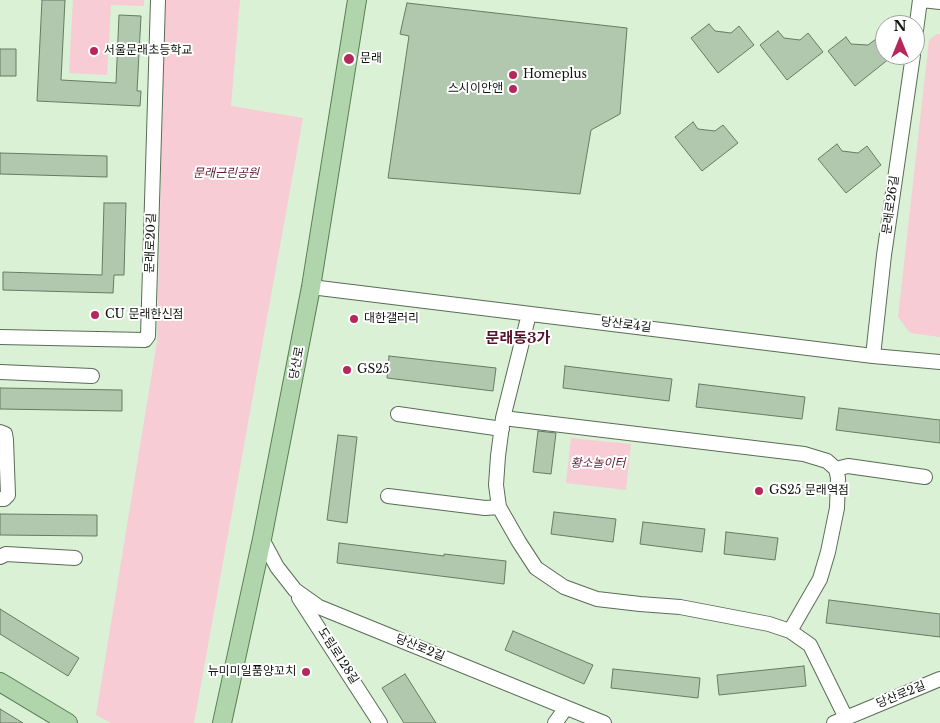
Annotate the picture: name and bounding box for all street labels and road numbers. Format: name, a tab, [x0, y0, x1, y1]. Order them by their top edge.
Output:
street label: 문래로26길	[880, 175, 902, 235]
street label: 문래로20길	[143, 213, 159, 273]
street label: 당산로4길	[600, 315, 652, 335]
street label: 당산로	[287, 345, 307, 381]
street label: 도림로128길	[314, 625, 362, 687]
street label: 당산로2길	[393, 632, 447, 664]
street label: 당산로2길	[874, 679, 928, 711]

